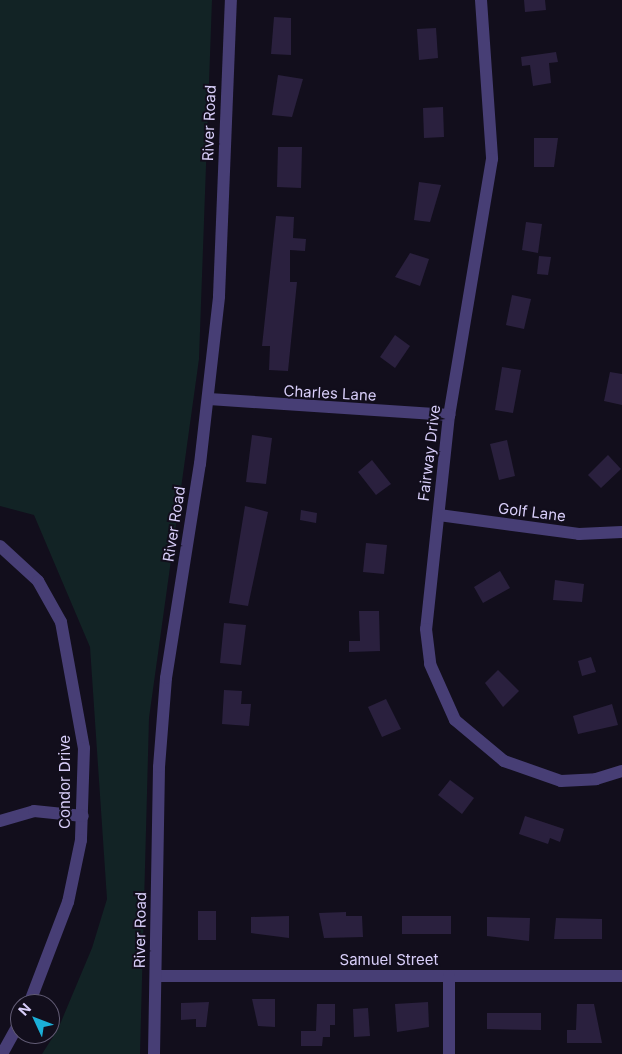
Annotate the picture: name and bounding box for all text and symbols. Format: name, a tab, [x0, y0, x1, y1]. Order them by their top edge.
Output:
street label: River Road	[199, 85, 219, 161]
street label: Charles Lane	[283, 382, 377, 404]
street label: Fairway Drive	[414, 404, 444, 502]
street label: River Road	[159, 485, 189, 563]
street label: Golf Lane	[497, 499, 567, 525]
street label: Condor Drive	[56, 735, 74, 829]
street label: River Road	[130, 892, 150, 968]
street label: Samuel Street	[340, 951, 438, 969]
north arrow	[10, 994, 60, 1044]
text: N	[15, 999, 34, 1019]

